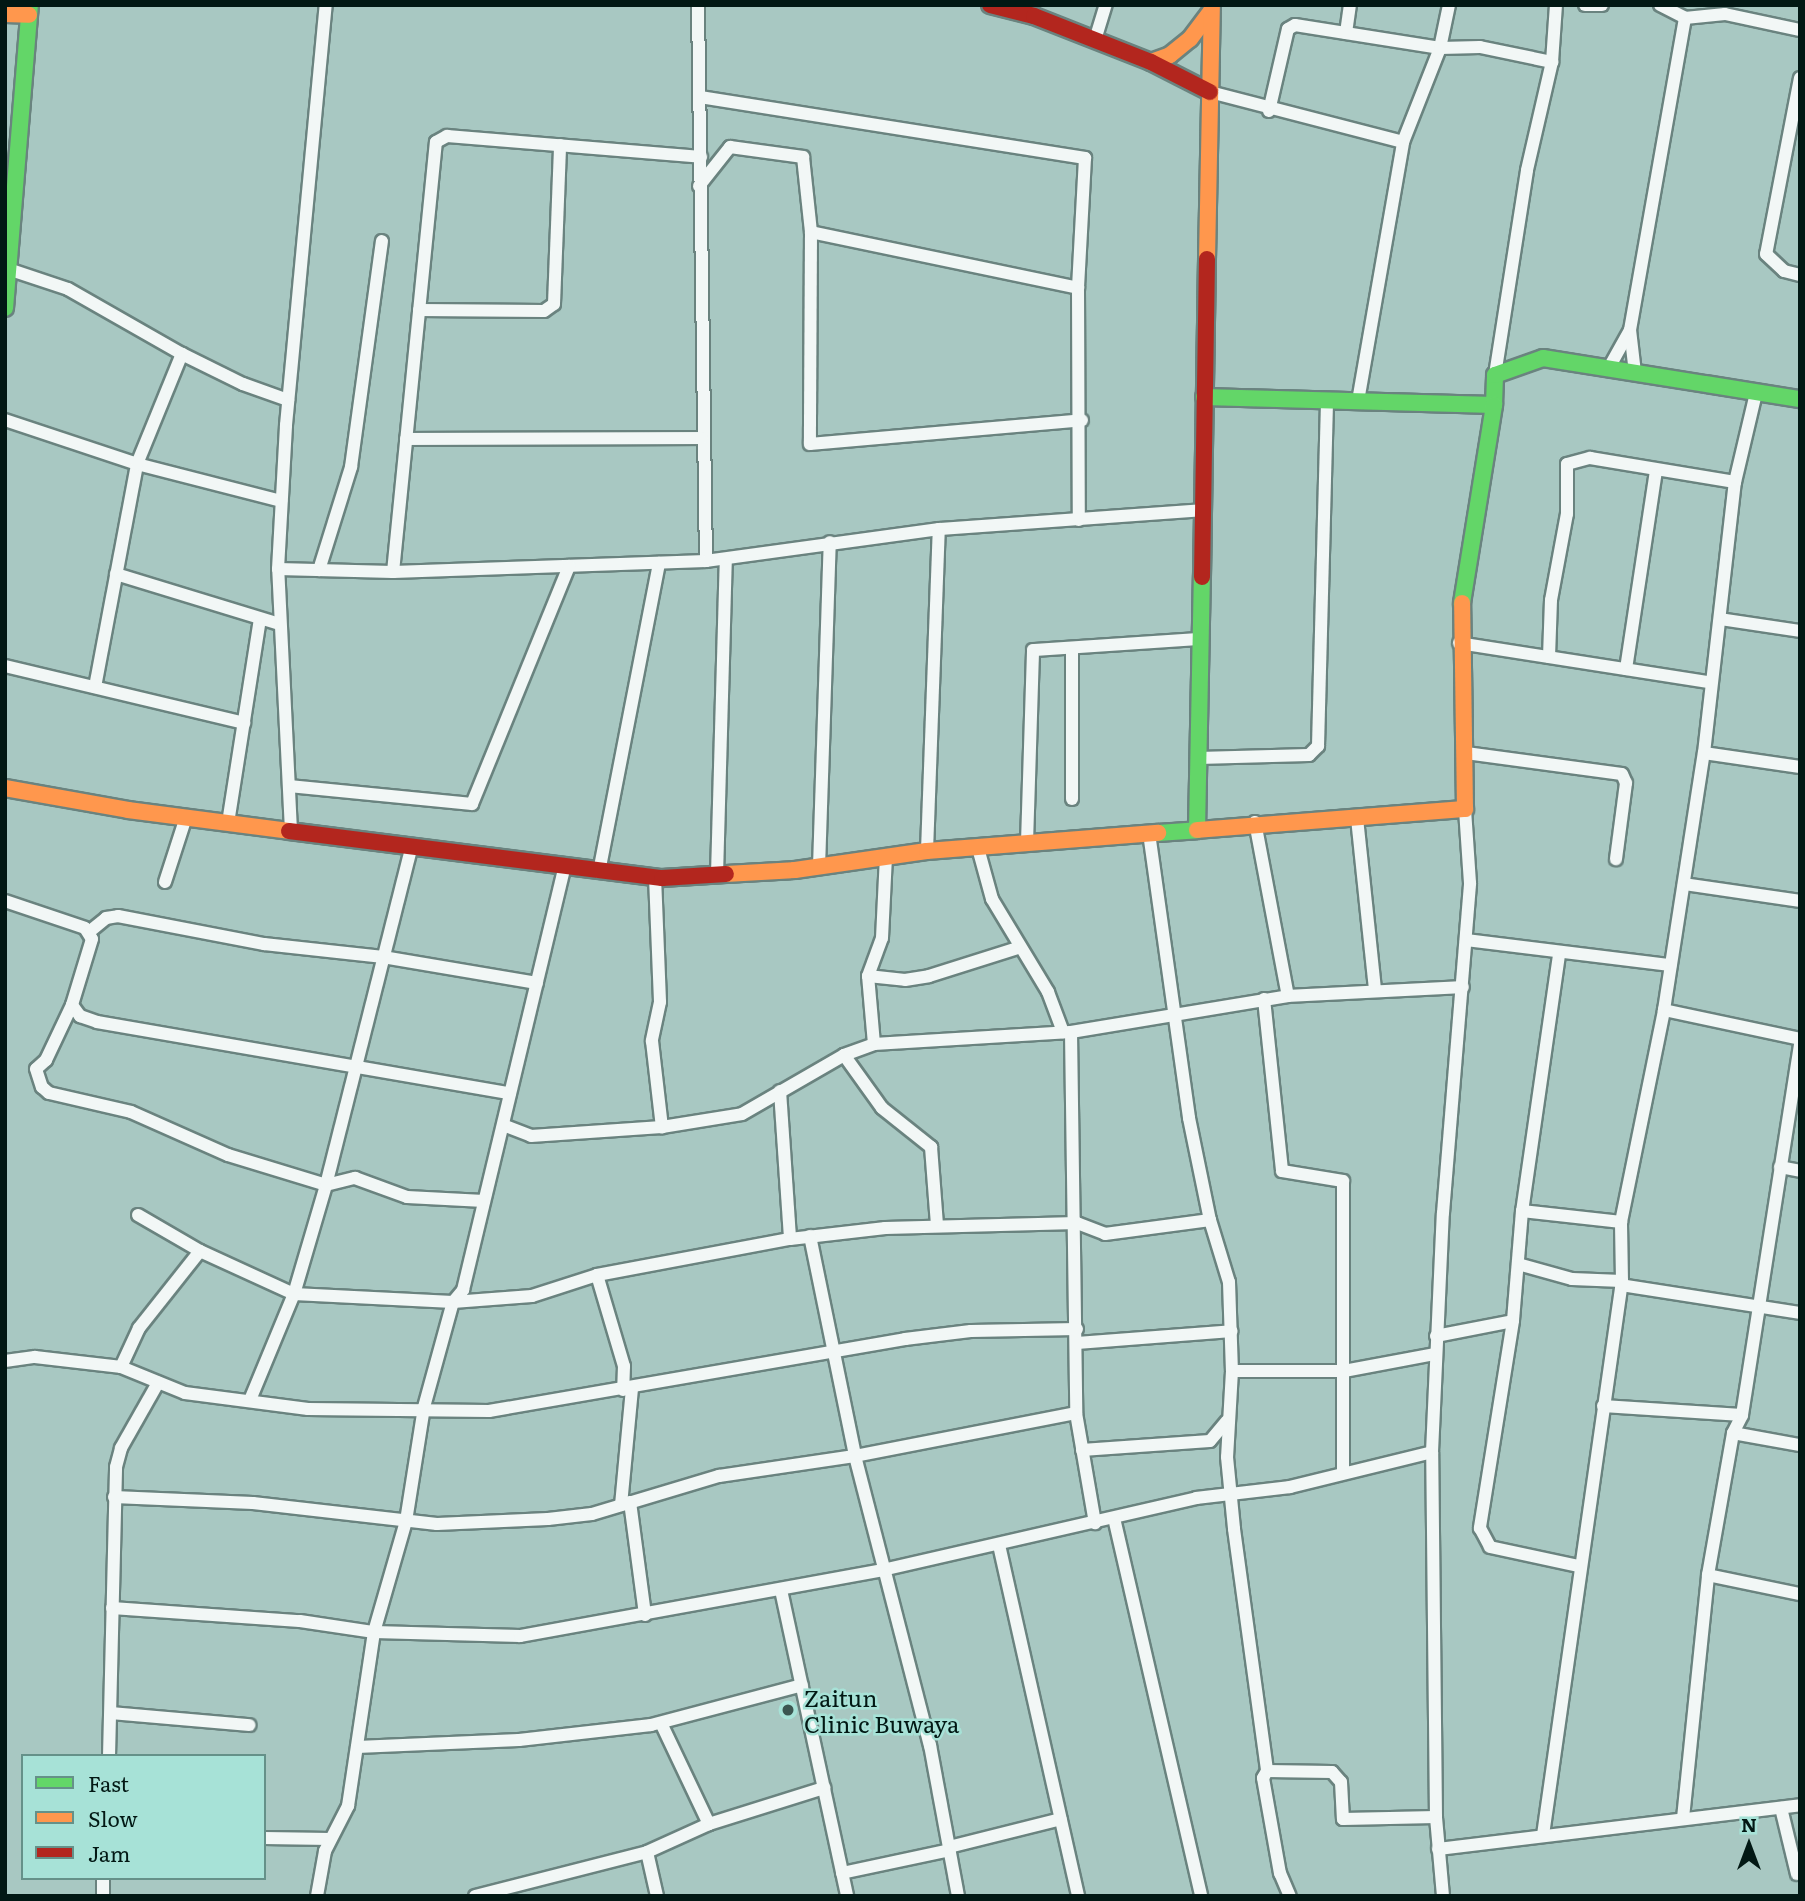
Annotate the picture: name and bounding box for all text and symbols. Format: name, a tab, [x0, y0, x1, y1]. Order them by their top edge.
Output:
place label: Zaitun Clinic Buwaya	[804, 1683, 959, 1737]
marker: Zaitun Clinic Buwaya	[778, 1700, 798, 1720]
legend	[21, 1754, 266, 1880]
text: Fast	[88, 1767, 129, 1798]
text: Slow	[88, 1802, 138, 1833]
north arrow	[1714, 1810, 1784, 1880]
text: N	[1741, 1810, 1757, 1838]
text: Jam	[88, 1837, 130, 1868]

